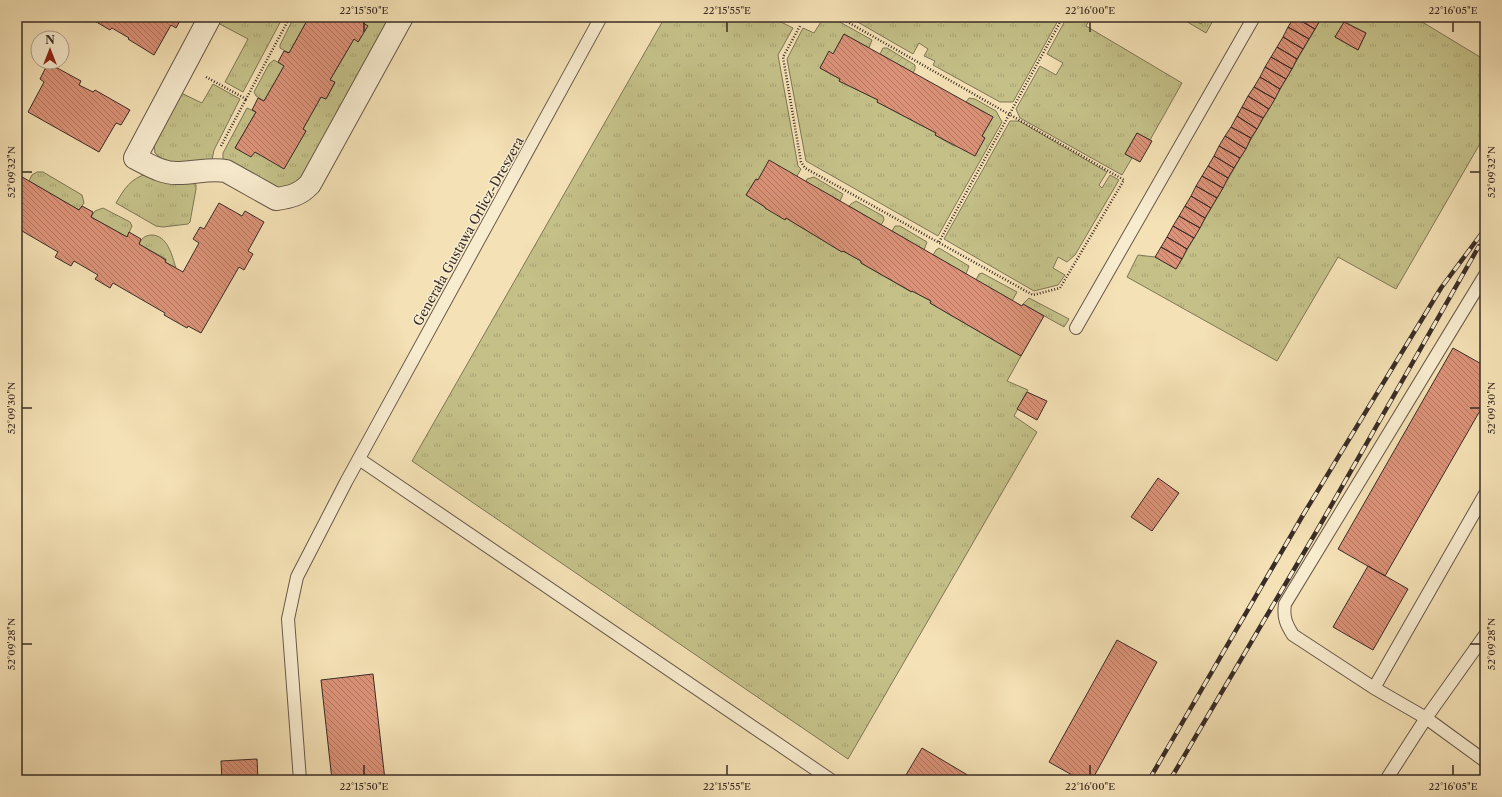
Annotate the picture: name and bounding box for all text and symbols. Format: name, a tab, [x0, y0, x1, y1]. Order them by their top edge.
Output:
text: 22°15'50"E	[340, 4, 389, 17]
text: 22°15'55"E	[703, 4, 751, 17]
text: 22°16'00"E	[1065, 4, 1115, 17]
text: 22°16'05"E	[1428, 4, 1478, 17]
north arrow	[30, 30, 70, 70]
text: N	[45, 33, 55, 47]
street label: Generała Gustawa Orlicz-Dreszera	[409, 134, 527, 328]
text: 52°09'32"N	[5, 146, 18, 198]
text: 52°09'32"N	[1485, 146, 1498, 198]
text: 52°09'30"N	[5, 382, 18, 434]
text: 52°09'30"N	[1485, 382, 1498, 434]
text: 52°09'28"N	[5, 618, 18, 670]
text: 52°09'28"N	[1485, 618, 1498, 670]
text: 22°15'50"E	[340, 780, 389, 793]
text: 22°15'55"E	[703, 780, 751, 793]
text: 22°16'00"E	[1065, 780, 1115, 793]
text: 22°16'05"E	[1428, 780, 1478, 793]

